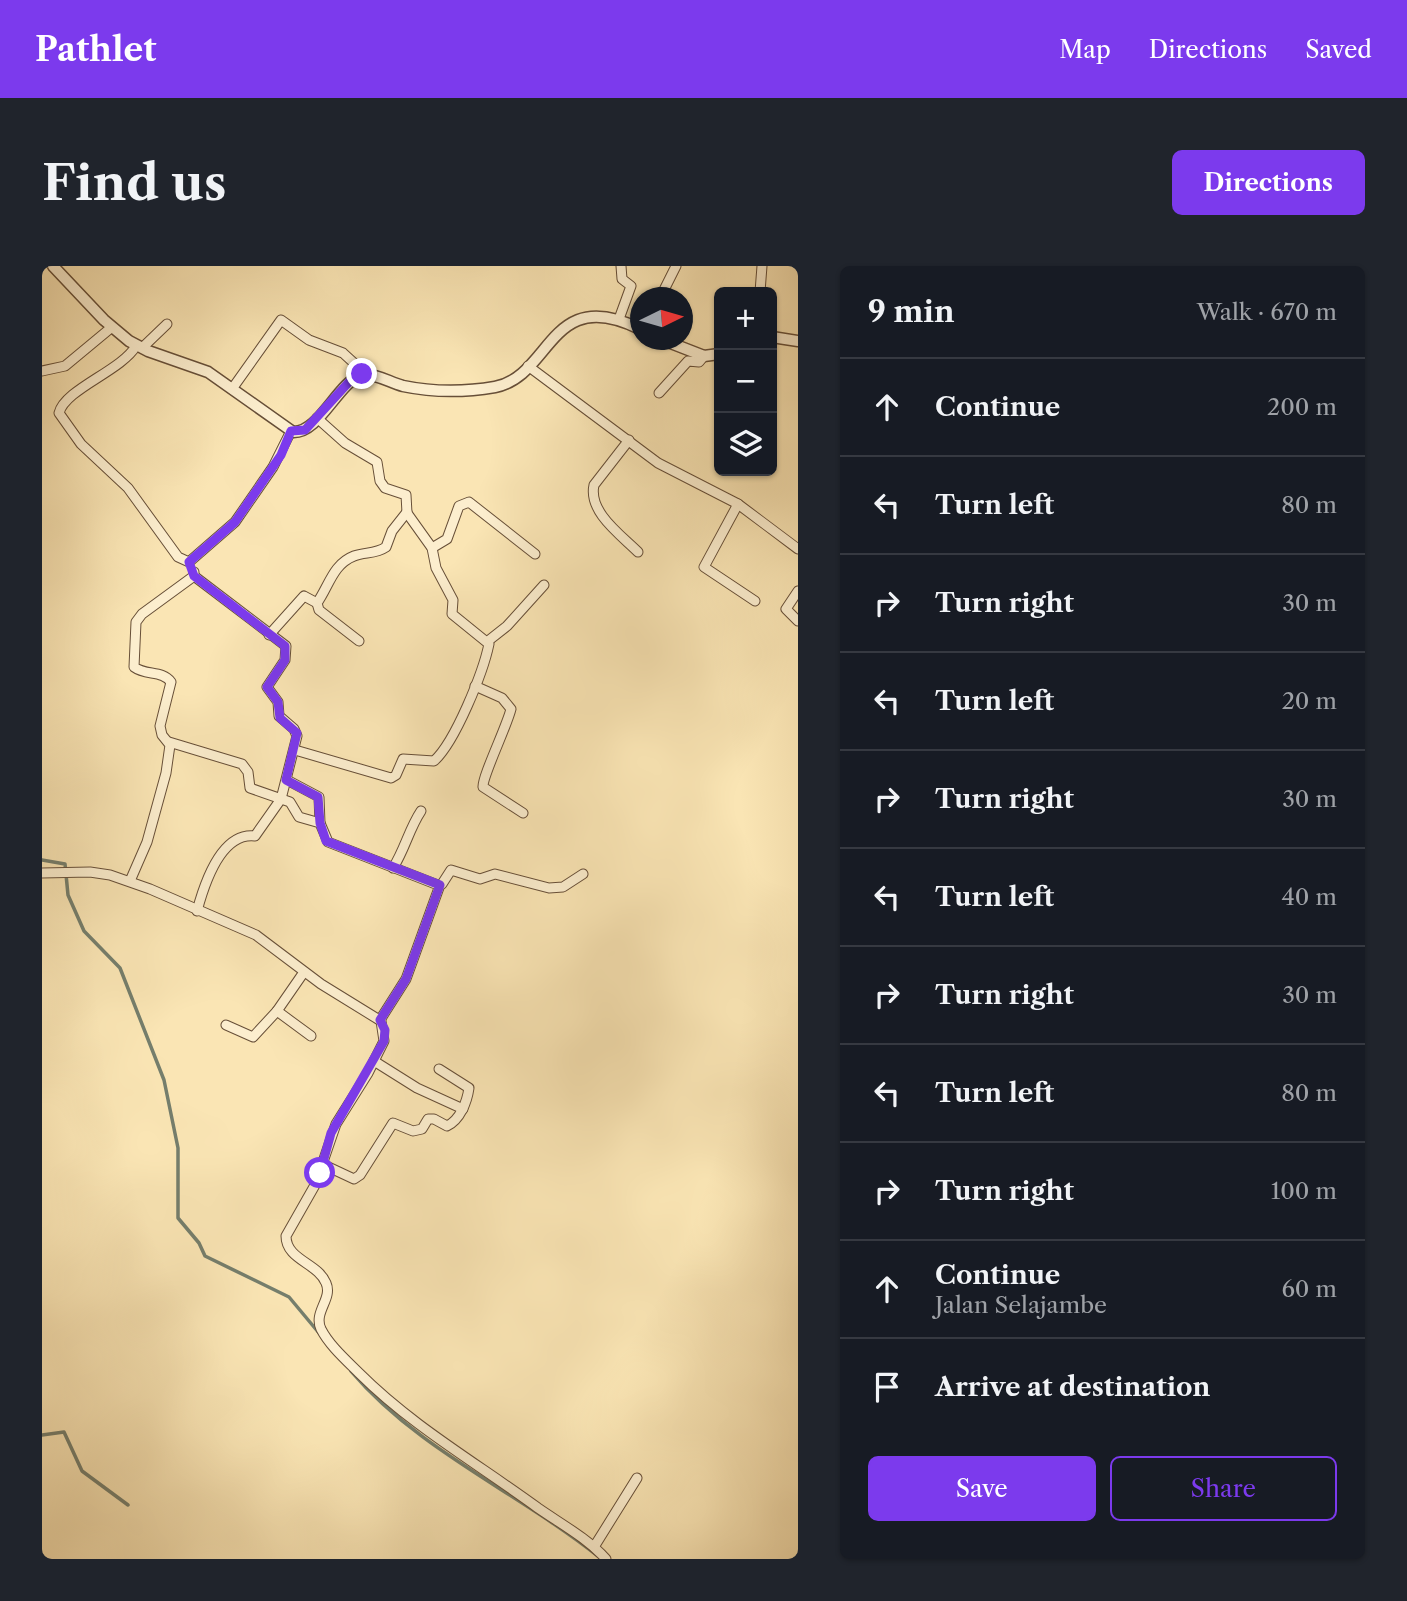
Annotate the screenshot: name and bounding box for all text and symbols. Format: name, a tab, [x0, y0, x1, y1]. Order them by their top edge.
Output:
text: Pathlet	[35, 29, 157, 70]
text: Map	[1059, 35, 1111, 64]
text: Directions	[1149, 35, 1267, 64]
text: Saved	[1305, 35, 1372, 64]
button: Directions	[1172, 150, 1365, 215]
text: Find us	[42, 152, 226, 213]
north arrow	[630, 287, 693, 350]
map controls	[714, 287, 777, 476]
button: +	[714, 287, 777, 350]
text: 9 min	[868, 293, 955, 330]
text: Walk · 670 m	[1197, 298, 1337, 326]
button: −	[714, 350, 777, 413]
route end	[346, 358, 377, 389]
icon: ahead	[868, 388, 906, 426]
text: Continue	[935, 391, 1060, 423]
text: 200 m	[1267, 393, 1337, 421]
button: layers	[714, 413, 777, 476]
icon: left	[868, 486, 906, 524]
text: Turn left	[935, 489, 1054, 521]
text: 80 m	[1281, 491, 1337, 519]
icon: right	[868, 584, 906, 622]
text: Turn right	[935, 587, 1074, 619]
text: 30 m	[1282, 589, 1337, 617]
icon: left	[868, 682, 906, 720]
text: Turn left	[935, 685, 1054, 717]
text: 20 m	[1282, 687, 1337, 715]
icon: right	[868, 780, 906, 818]
text: Turn right	[935, 783, 1074, 815]
text: 30 m	[1282, 785, 1337, 813]
icon: left	[868, 878, 906, 916]
text: Turn left	[935, 881, 1054, 913]
text: 40 m	[1282, 883, 1337, 911]
icon: right	[868, 976, 906, 1014]
text: Turn right	[935, 979, 1074, 1011]
text: 30 m	[1282, 981, 1337, 1009]
icon: left	[868, 1074, 906, 1112]
text: Turn left	[935, 1077, 1054, 1109]
text: 80 m	[1281, 1079, 1337, 1107]
route start	[304, 1157, 335, 1188]
icon: right	[868, 1172, 906, 1210]
text: Turn right	[935, 1175, 1074, 1207]
text: 100 m	[1271, 1177, 1337, 1205]
text: Continue	[935, 1259, 1060, 1291]
icon: ahead	[868, 1270, 906, 1308]
text: 60 m	[1281, 1275, 1337, 1303]
text: Jalan Selajambe	[935, 1291, 1107, 1319]
icon: arrive	[868, 1368, 906, 1406]
text: Arrive at destination	[935, 1371, 1210, 1403]
button: Save	[868, 1456, 1096, 1521]
button: Share	[1110, 1456, 1337, 1521]

